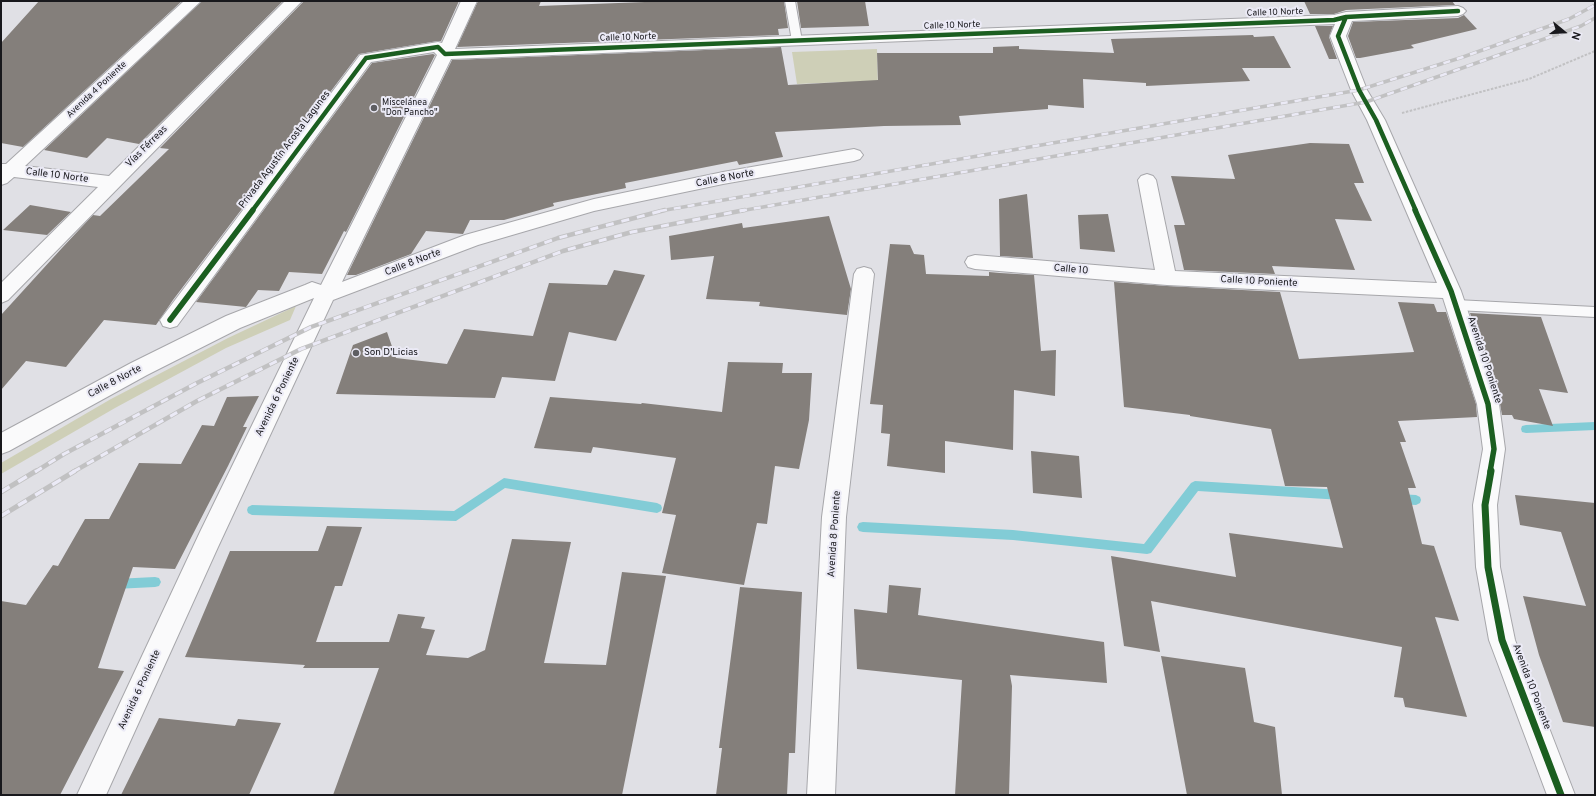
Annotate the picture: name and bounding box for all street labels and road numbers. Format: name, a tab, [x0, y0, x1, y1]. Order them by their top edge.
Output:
street label: Calle 10 Norte	[1247, 7, 1303, 19]
street label: Calle 10 Norte	[924, 20, 980, 32]
street label: Calle 10 Norte	[600, 32, 656, 44]
street label: Avenida 4 Poniente	[65, 59, 129, 121]
street label: Privada Agustín Acosta Lagunes	[237, 89, 333, 211]
street label: Vías Férreas	[124, 124, 170, 170]
street label: Calle 10 Norte	[25, 166, 89, 186]
street label: Calle 8 Norte	[695, 167, 755, 191]
street label: Calle 8 Norte	[383, 247, 443, 279]
street label: Calle 10	[1053, 263, 1089, 277]
street label: Calle 10 Poniente	[1220, 274, 1298, 290]
street label: Avenida 10 Poniente	[1464, 315, 1504, 405]
street label: Avenida 6 Poniente	[254, 355, 302, 439]
street label: Calle 8 Norte	[86, 363, 144, 401]
street label: Avenida 8 Poniente	[826, 490, 844, 578]
street label: Avenida 10 Poniente	[1509, 642, 1553, 732]
street label: Avenida 6 Poniente	[116, 648, 164, 732]

